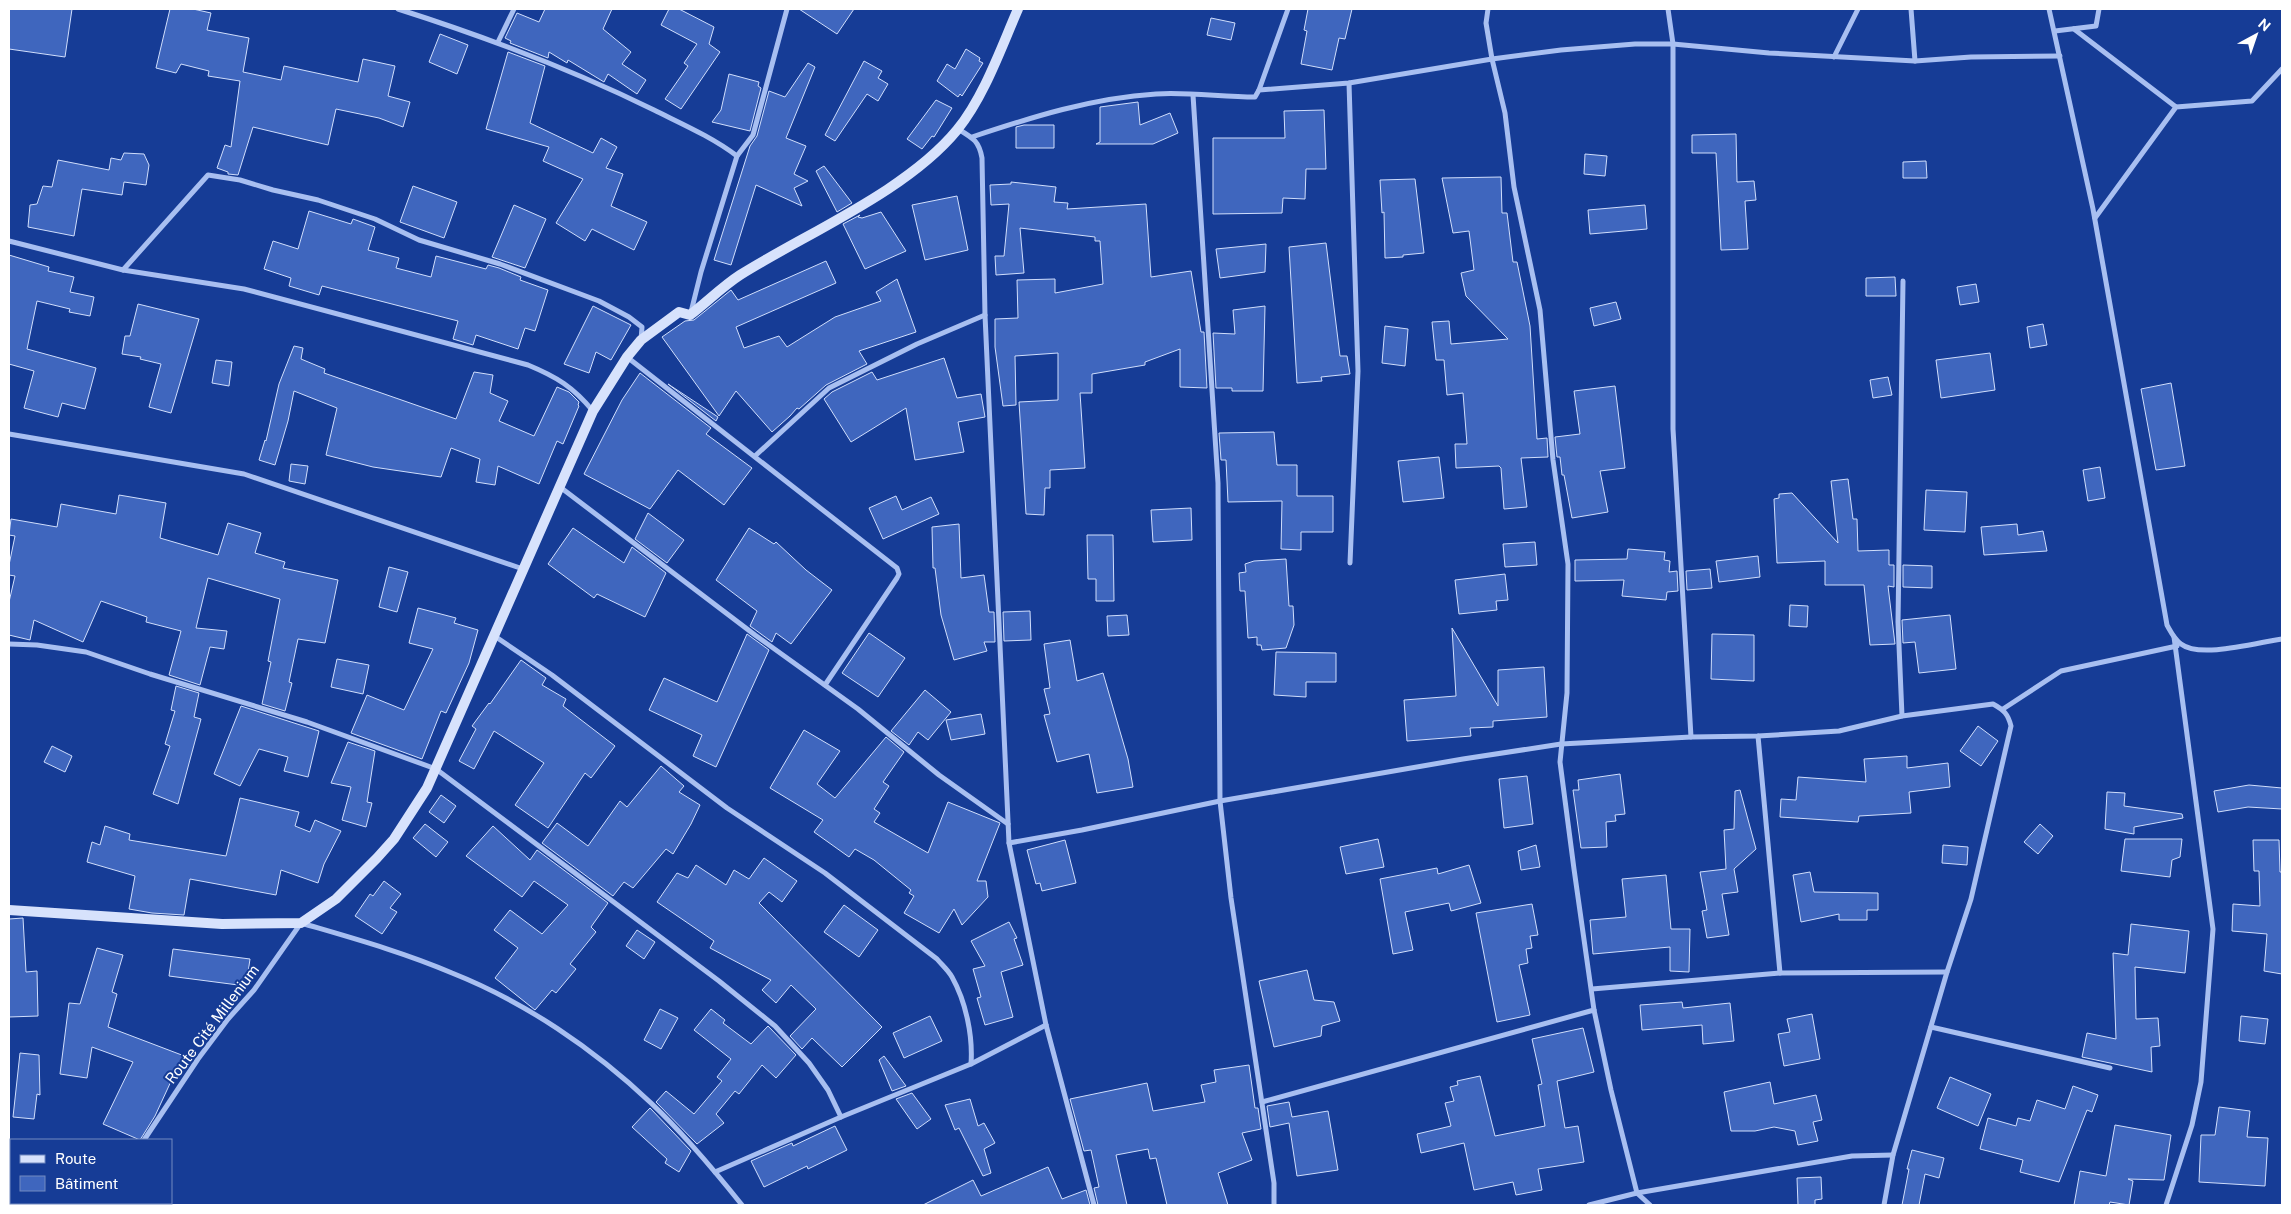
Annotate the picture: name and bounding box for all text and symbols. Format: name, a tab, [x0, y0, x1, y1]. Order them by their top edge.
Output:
north arrow	[2231, 10, 2281, 60]
text: N	[2255, 15, 2274, 35]
street label: Route Cité Millenium	[162, 961, 262, 1087]
legend	[10, 1139, 172, 1204]
text: Route	[55, 1150, 96, 1167]
text: Bâtiment	[55, 1175, 118, 1192]

